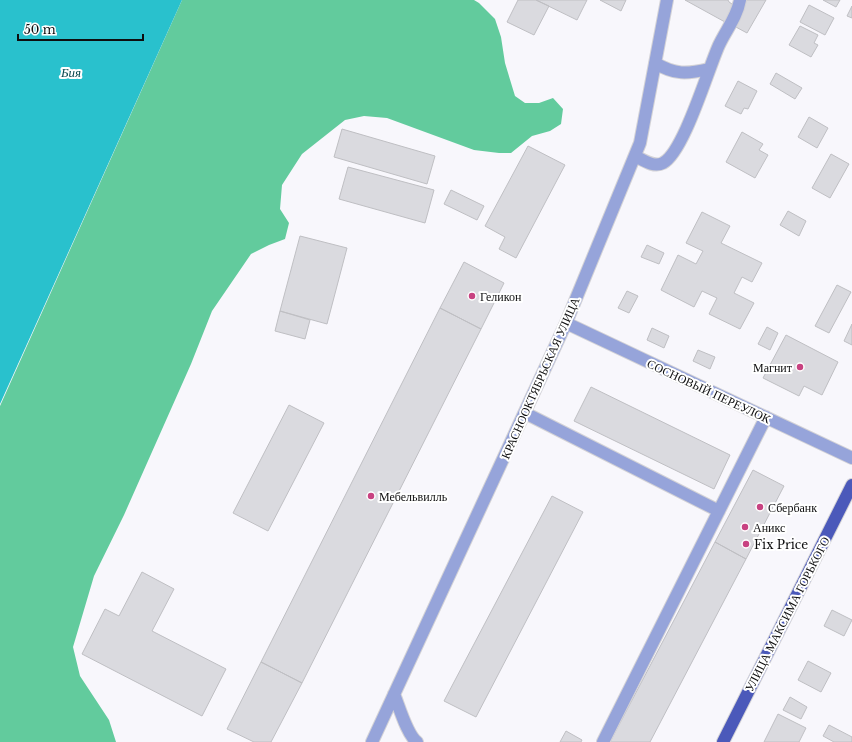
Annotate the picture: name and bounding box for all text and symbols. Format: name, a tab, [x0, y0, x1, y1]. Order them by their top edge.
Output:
scale bar	[18, 16, 143, 42]
text: 50 m	[24, 22, 56, 37]
water label: Бия	[60, 64, 81, 81]
place label: Геликон	[480, 289, 522, 304]
marker: Геликон	[467, 291, 477, 301]
street label: КРАСНООКТЯБРЬСКАЯ УЛИЦА	[497, 294, 583, 461]
street label: СОСНОВЫЙ ПЕРЕУЛОК	[645, 356, 774, 427]
place label: Магнит	[753, 360, 793, 375]
marker: Магнит	[795, 362, 805, 372]
place label: Мебельвилль	[379, 489, 448, 504]
marker: Мебельвилль	[366, 491, 376, 501]
place label: Сбербанк	[768, 500, 817, 515]
marker: Сбербанк	[755, 502, 765, 512]
place label: Аникс	[753, 520, 785, 535]
marker: Аникс	[740, 522, 750, 532]
street label: УЛИЦА МАКСИМА ГОРЬКОГО	[741, 534, 833, 694]
place label: Fix Price	[754, 537, 808, 552]
marker: Fix Price	[741, 539, 751, 549]

